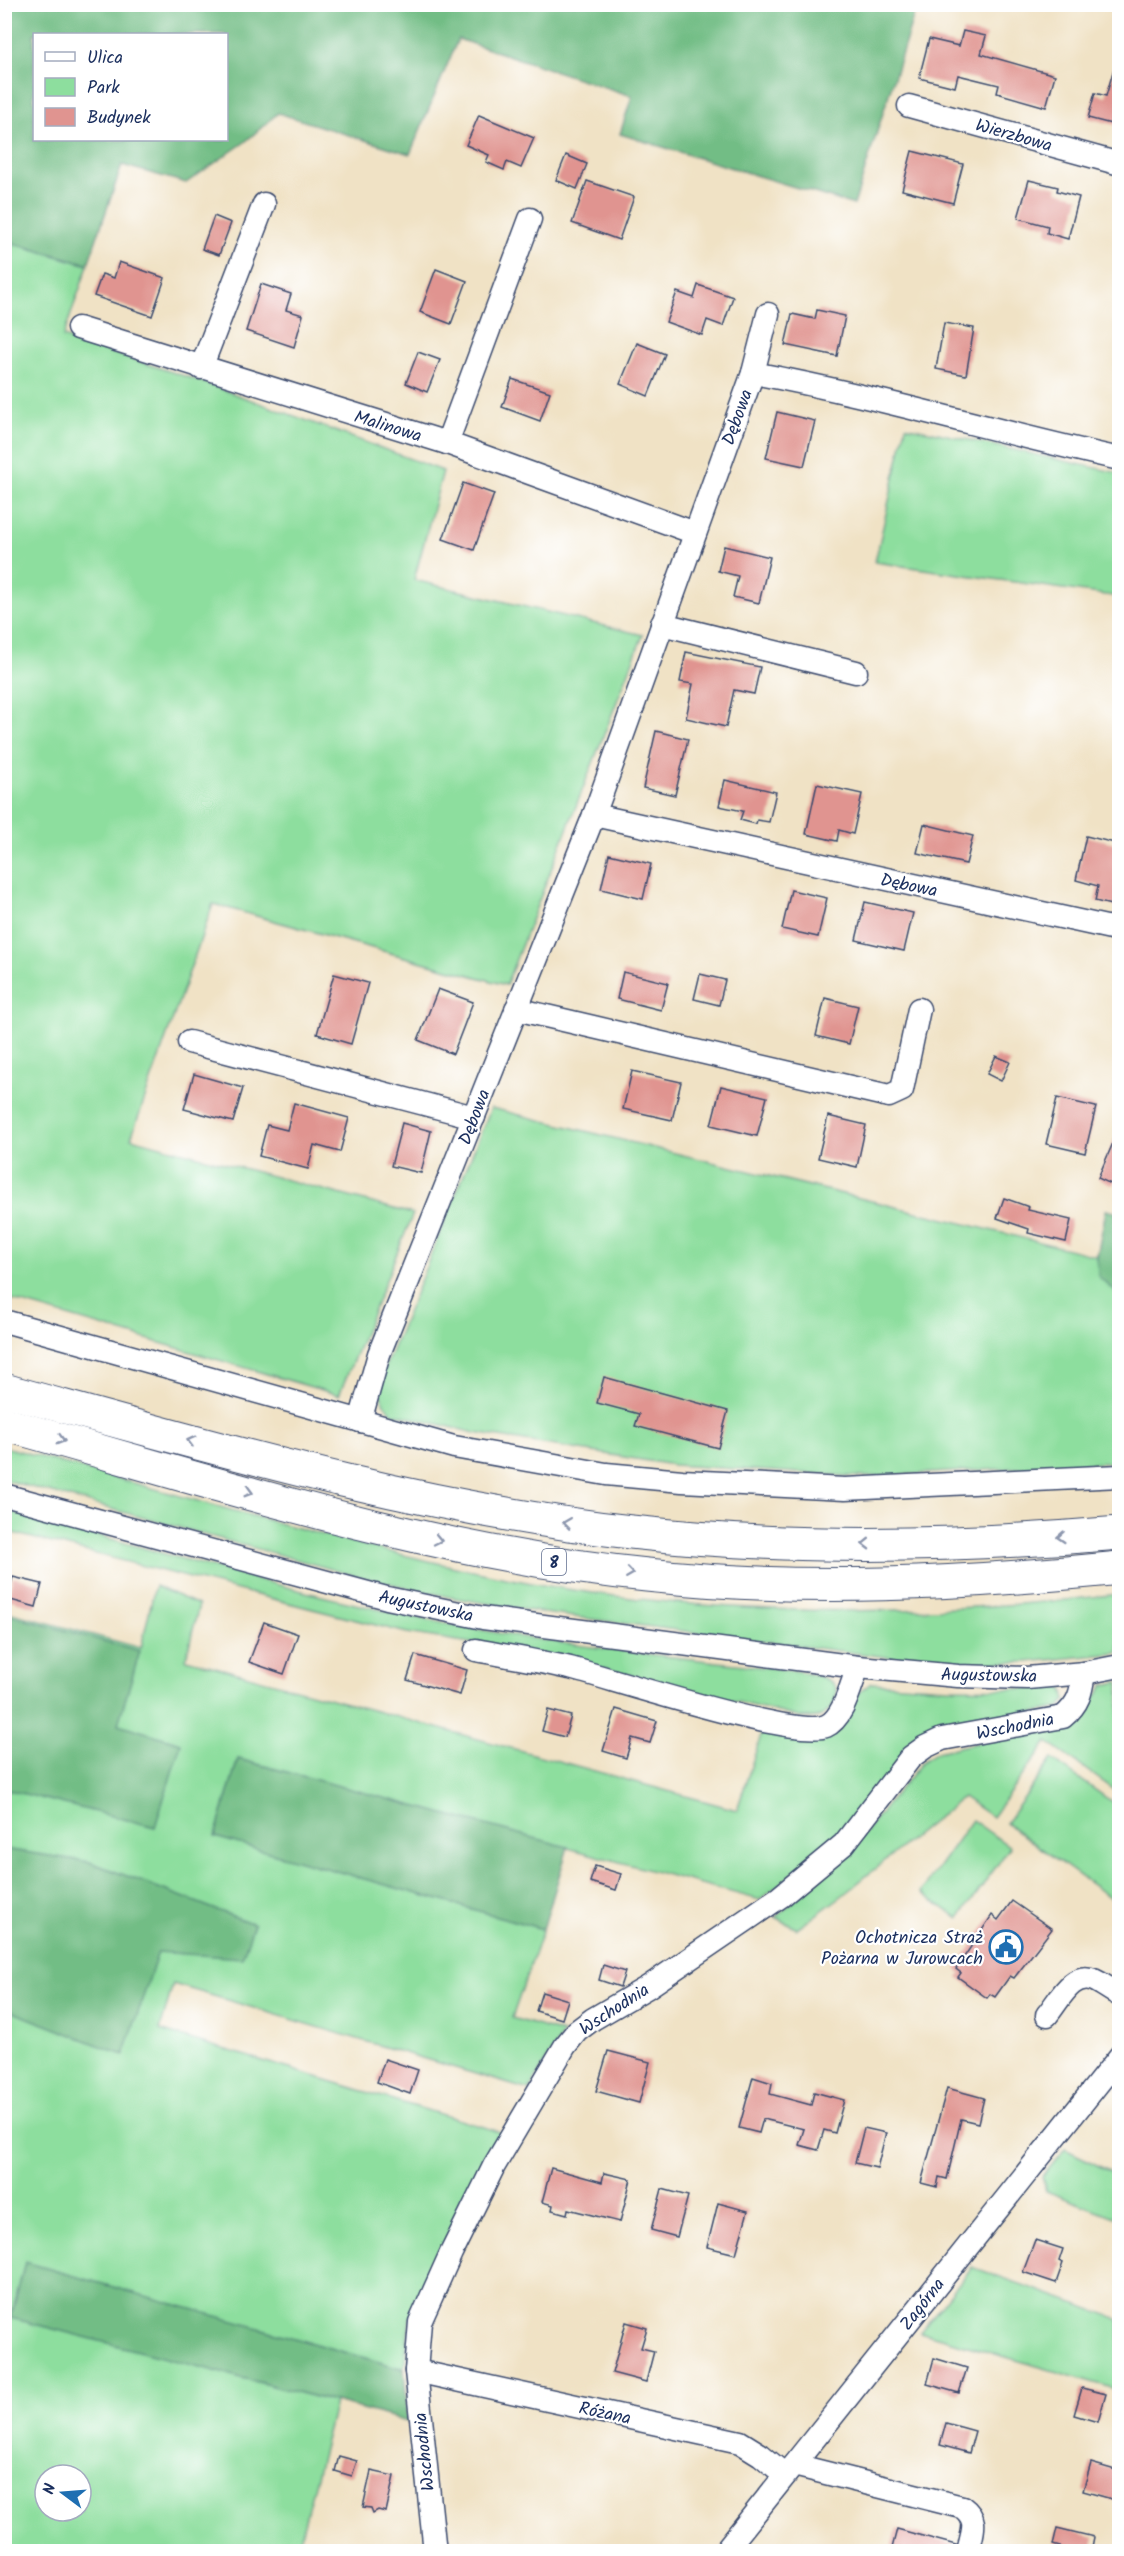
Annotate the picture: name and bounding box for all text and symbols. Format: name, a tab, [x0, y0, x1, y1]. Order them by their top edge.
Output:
legend	[33, 33, 228, 141]
text: Ulica	[87, 44, 123, 73]
text: Park	[87, 74, 120, 103]
text: Budynek	[87, 104, 151, 133]
street label: Wierzbowa	[972, 112, 1055, 161]
street label: Dębowa	[715, 385, 762, 450]
street label: Malinowa	[350, 403, 425, 451]
street label: Dębowa	[877, 866, 940, 907]
street label: Dębowa	[452, 1085, 499, 1150]
one-way arrow	[56, 1432, 66, 1445]
one-way arrow	[187, 1436, 197, 1449]
one-way arrow	[243, 1485, 254, 1497]
one-way arrow	[563, 1518, 572, 1530]
one-way arrow	[1057, 1531, 1066, 1544]
one-way arrow	[432, 1533, 442, 1546]
one-way arrow	[862, 1538, 871, 1550]
road number: 8	[542, 1549, 566, 1575]
one-way arrow	[625, 1567, 634, 1579]
street label: Augustowska	[376, 1583, 476, 1632]
street label: Augustowska	[941, 1661, 1037, 1692]
street label: Wschodnia	[974, 1706, 1057, 1749]
place label: Ochotnicza Straż Pożarna w Jurowcach	[821, 1924, 983, 1974]
public building icon: Ochotnicza Straż Pożarna w Jurowcach	[988, 1929, 1024, 1965]
street label: Wschodnia	[574, 1977, 656, 2044]
street label: Zagórna	[893, 2272, 953, 2338]
street label: Różana	[576, 2395, 634, 2434]
street label: Wschodnia	[407, 2411, 444, 2493]
north arrow	[33, 2463, 93, 2523]
text: N	[37, 2481, 63, 2498]

